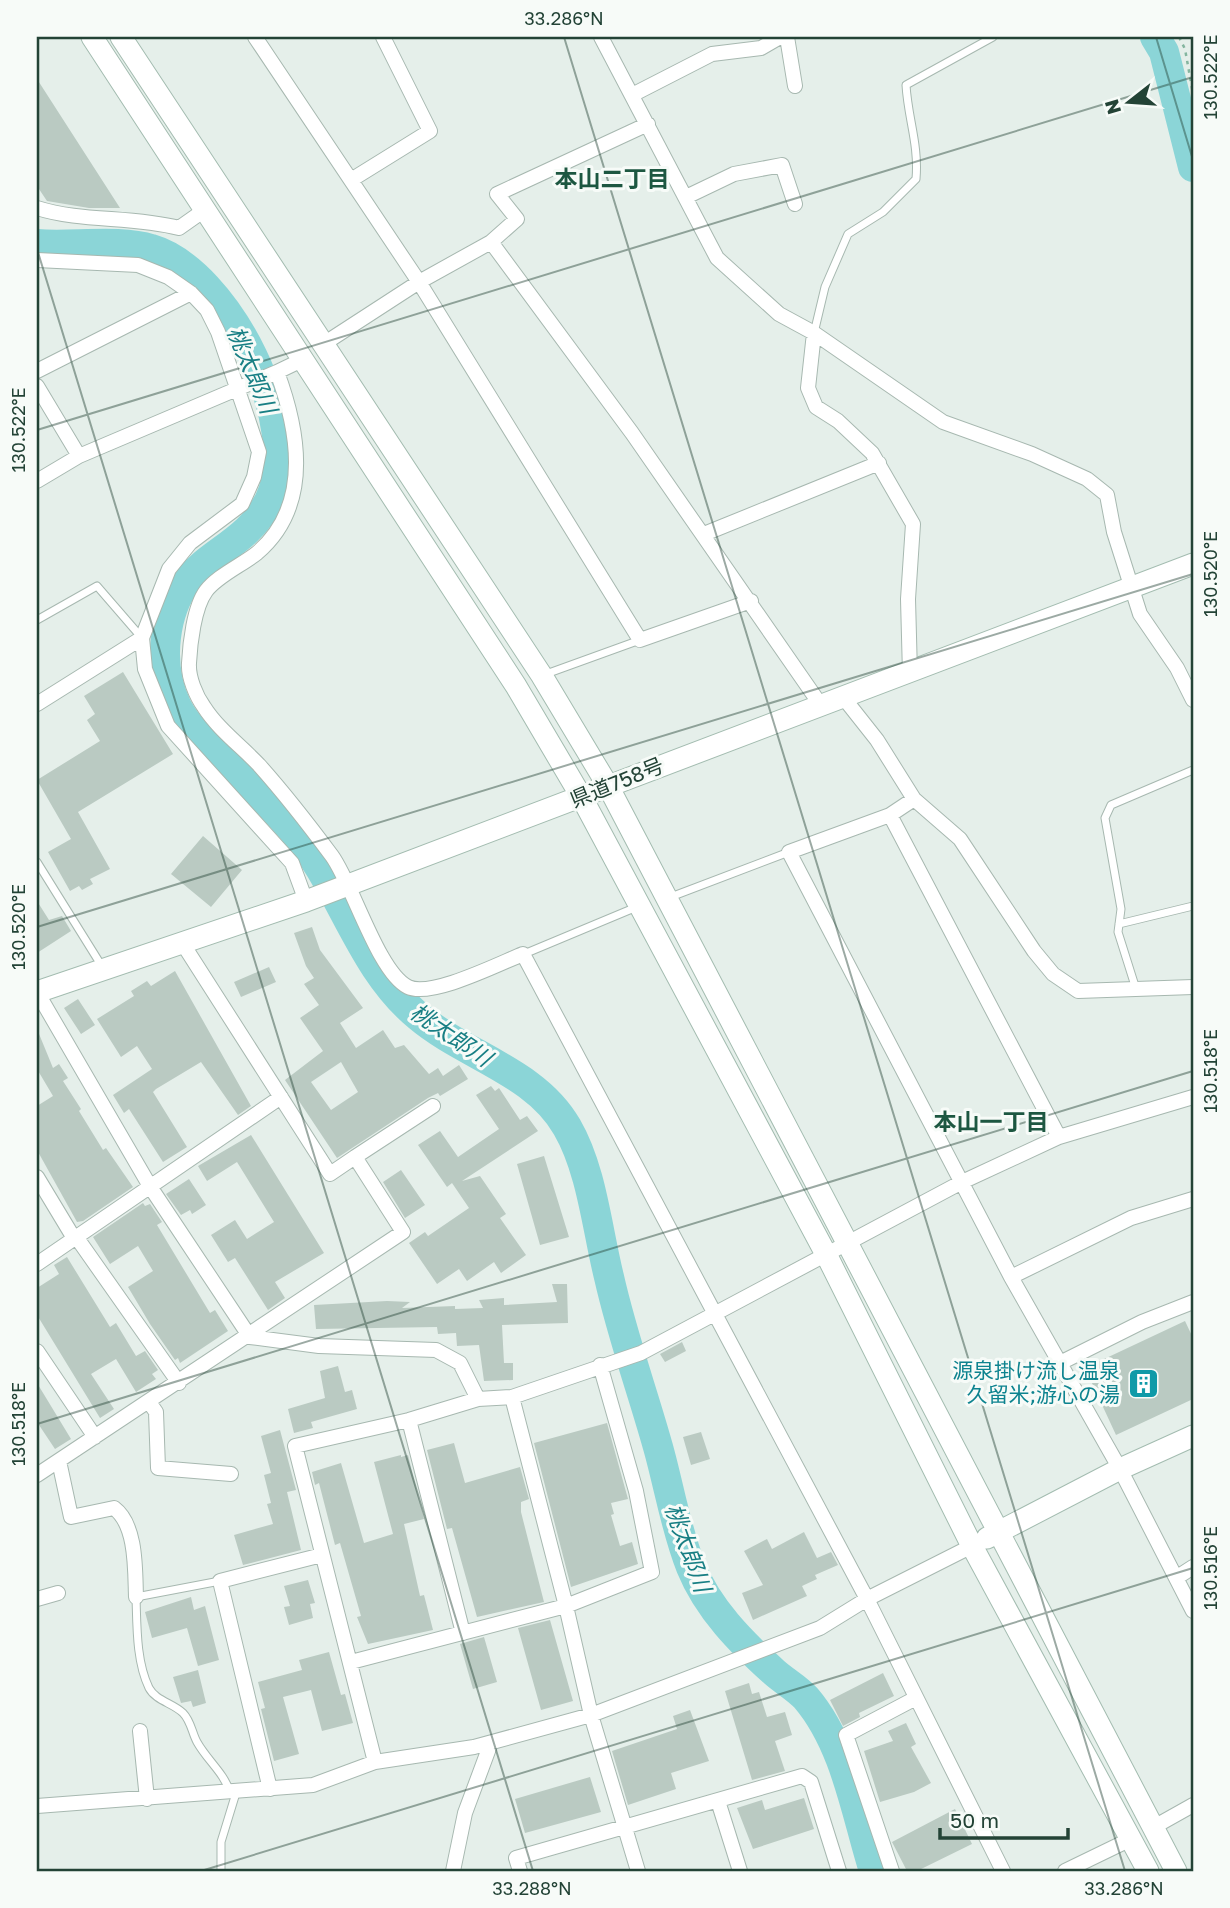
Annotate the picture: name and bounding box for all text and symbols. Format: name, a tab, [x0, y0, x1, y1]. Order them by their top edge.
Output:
text: 33.286°N	[524, 7, 604, 29]
text: 130.522°E	[1199, 34, 1221, 120]
north arrow	[1094, 66, 1164, 136]
text: N	[1099, 97, 1125, 117]
district label: 本山二丁目	[555, 164, 670, 192]
water label: 桃太郎川	[222, 322, 285, 420]
text: 130.522°E	[7, 387, 29, 473]
text: 130.520°E	[1199, 531, 1221, 617]
street label: 県道758号	[566, 751, 667, 813]
text: 130.520°E	[7, 884, 29, 970]
water label: 桃太郎川	[406, 997, 500, 1073]
text: 130.518°E	[1199, 1029, 1221, 1113]
district label: 本山一丁目	[934, 1107, 1049, 1135]
place label: 源泉掛け流し温泉 久留米;游心の湯	[952, 1357, 1120, 1407]
building icon: 源泉掛け流し温泉 久留米;游心の湯	[1126, 1366, 1160, 1400]
text: 130.518°E	[7, 1382, 29, 1466]
water label: 桃太郎川	[660, 1500, 719, 1598]
text: 130.516°E	[1199, 1526, 1221, 1610]
scale bar	[940, 1796, 1067, 1840]
text: 50 m	[950, 1807, 999, 1833]
text: 33.288°N	[492, 1877, 572, 1899]
text: 33.286°N	[1084, 1877, 1164, 1899]

